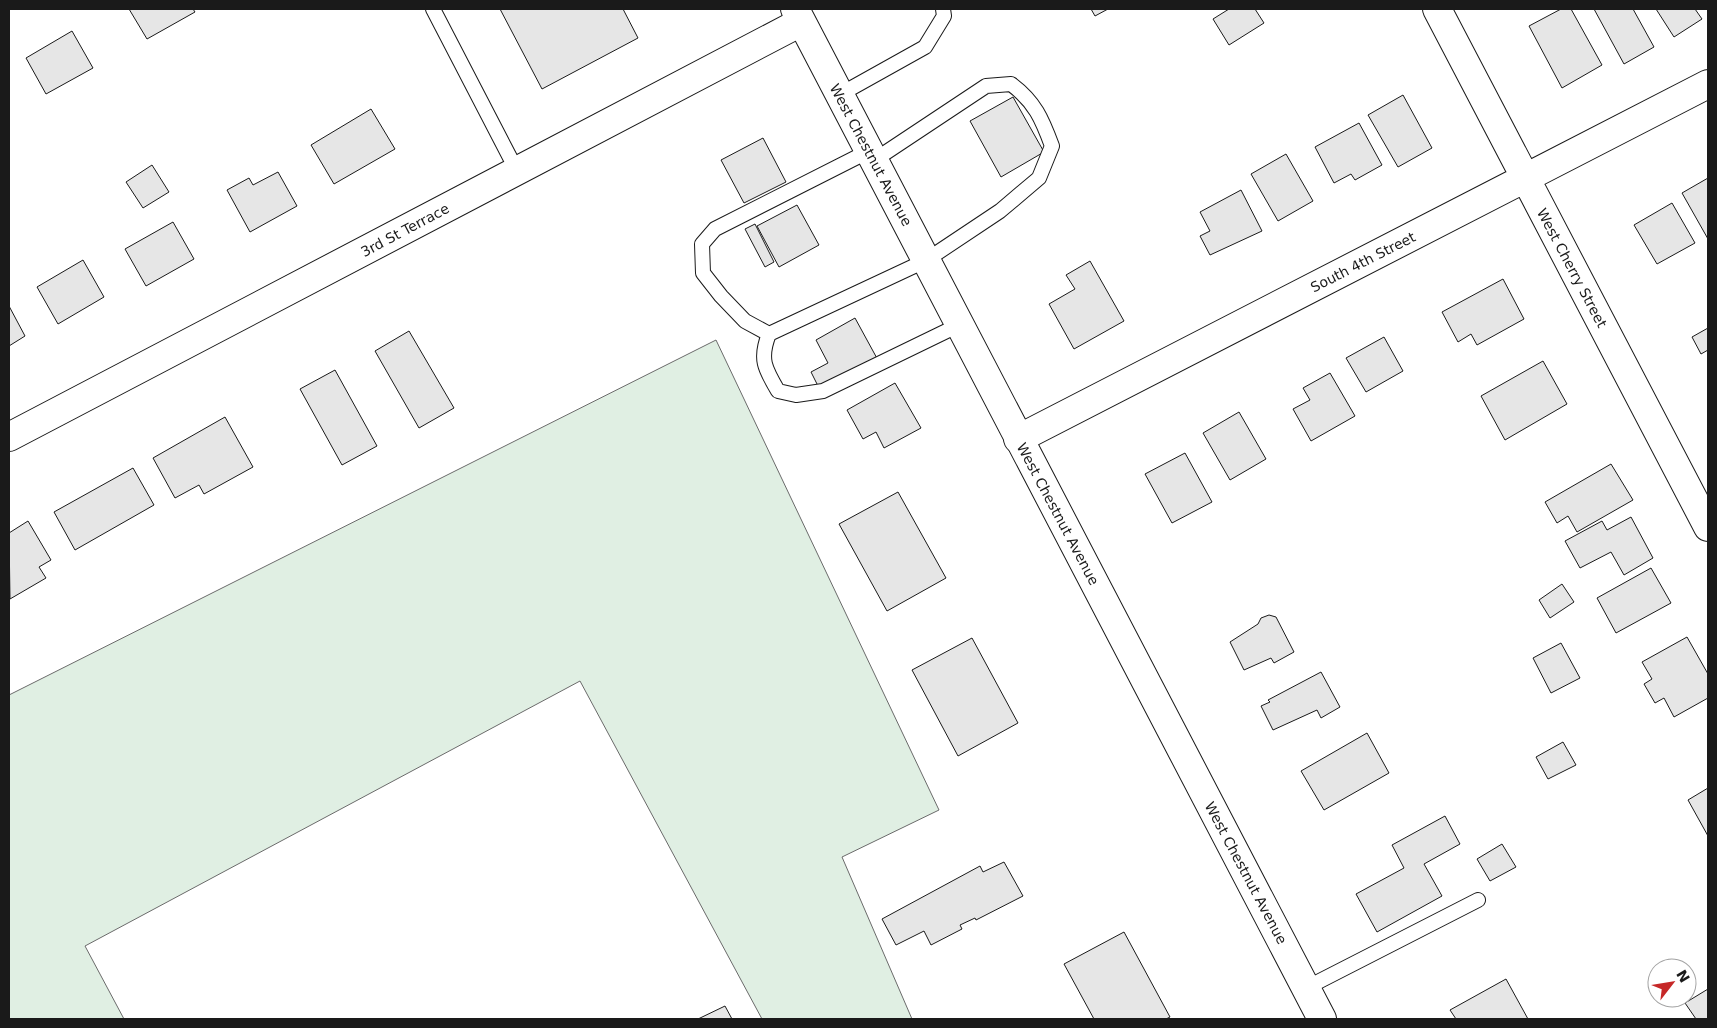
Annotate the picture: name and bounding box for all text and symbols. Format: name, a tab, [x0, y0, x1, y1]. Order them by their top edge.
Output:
street label: West Chestnut Avenue	[827, 81, 915, 229]
street label: 3rd St Terrace	[358, 200, 452, 260]
street label: West Cherry Street	[1534, 206, 1610, 331]
street label: South 4th Street	[1308, 228, 1418, 295]
street label: West Chestnut Avenue	[1014, 440, 1102, 588]
street label: West Chestnut Avenue	[1202, 799, 1290, 947]
north arrow	[1647, 958, 1697, 1008]
text: N	[1673, 967, 1693, 985]

